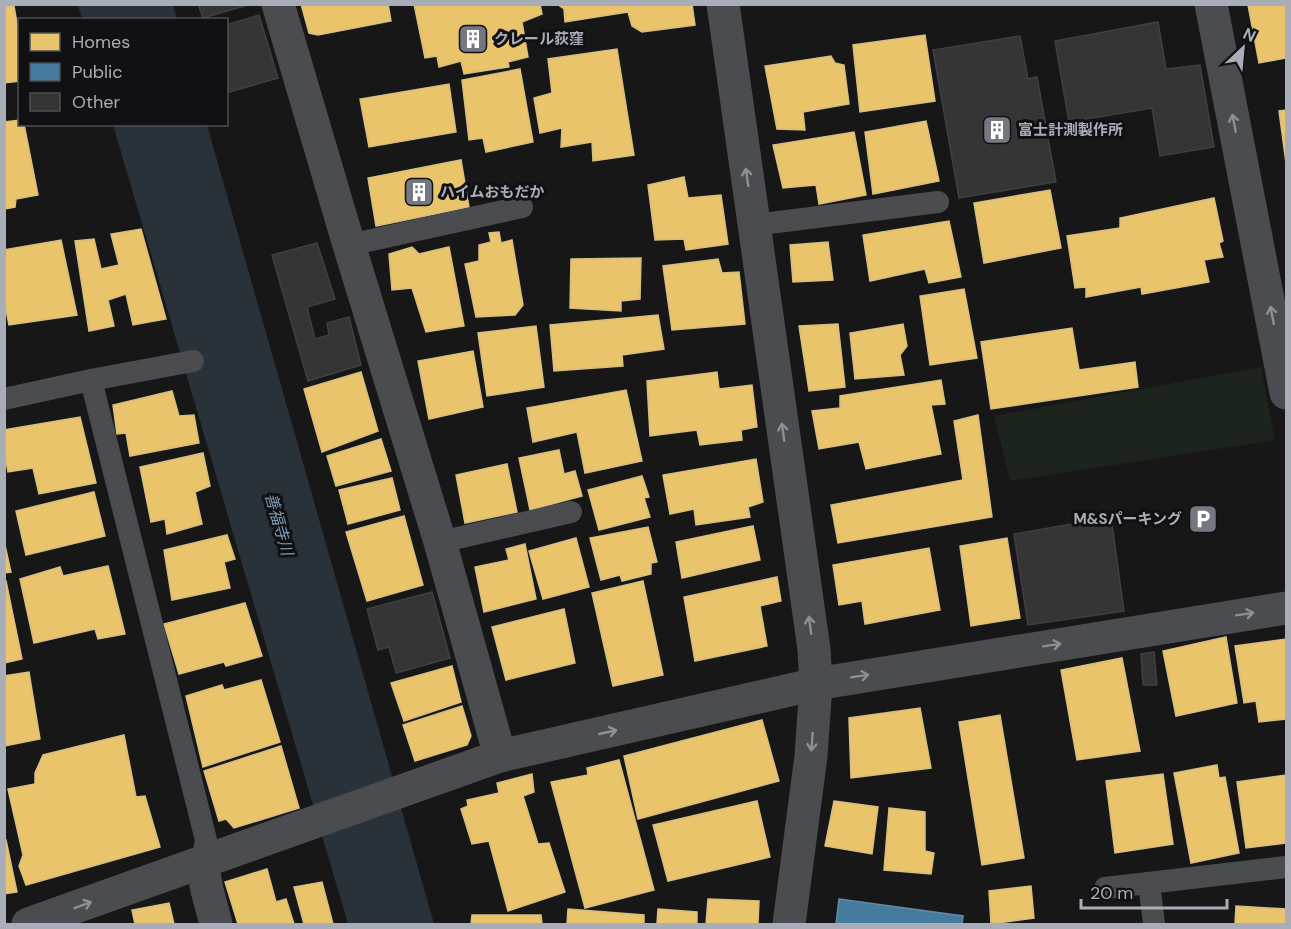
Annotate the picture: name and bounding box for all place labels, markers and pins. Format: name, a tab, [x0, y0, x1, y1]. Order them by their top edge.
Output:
building icon: クレール荻窪	[457, 23, 489, 55]
place label: クレール荻窪	[494, 29, 584, 49]
building icon: 富士計測製作所	[981, 114, 1013, 146]
place label: 富士計測製作所	[1018, 120, 1123, 140]
building icon: ハイムおもだか	[403, 176, 435, 208]
place label: ハイムおもだか	[440, 182, 544, 202]
parking icon: M&Sパーキング	[1187, 503, 1219, 535]
place label: M&Sパーキング	[1073, 509, 1182, 529]

